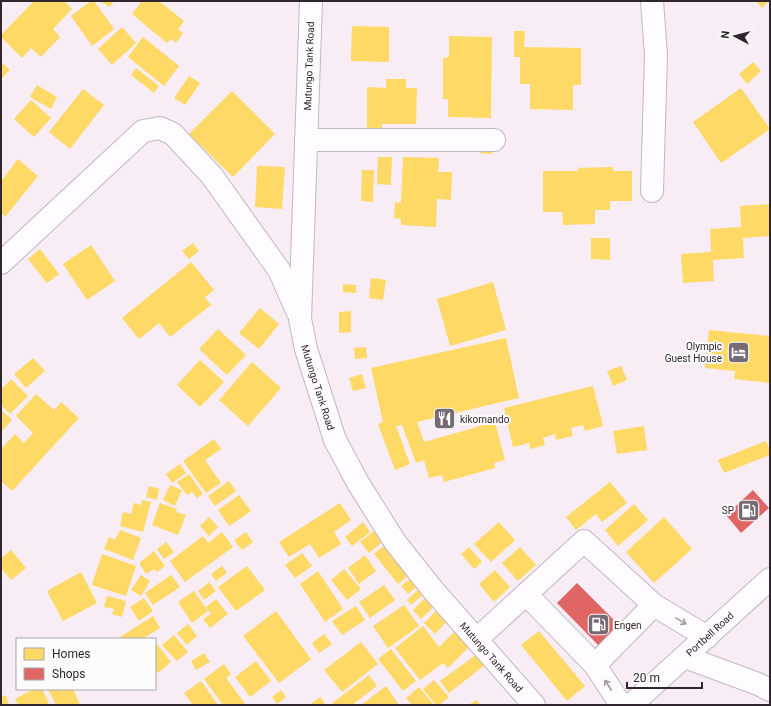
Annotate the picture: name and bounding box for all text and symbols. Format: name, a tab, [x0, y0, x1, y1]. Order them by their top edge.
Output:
north arrow	[715, 16, 755, 56]
street label: Mutungo Tank Road	[302, 21, 316, 111]
text: N	[719, 30, 733, 39]
hotel icon: Olympic Guest House	[725, 339, 751, 365]
place label: Olympic Guest House	[665, 341, 722, 364]
street label: Mutungo Tank Road	[299, 343, 337, 431]
restaurant icon: kikomando	[431, 406, 457, 432]
place label: kikomando	[460, 414, 510, 425]
fuel station icon: SP	[736, 497, 762, 523]
place label: SP	[722, 505, 734, 516]
street label: Portbell Road	[684, 610, 736, 658]
fuel station icon: Engen	[586, 612, 612, 638]
one-way arrow	[675, 618, 687, 626]
street label: Mutungo Tank Road	[458, 620, 525, 694]
place label: Engen	[614, 620, 642, 631]
legend	[16, 638, 156, 690]
text: Homes	[52, 647, 90, 661]
scale bar	[627, 664, 702, 690]
text: Shops	[52, 667, 86, 681]
text: 20 m	[633, 671, 660, 685]
one-way arrow	[604, 679, 612, 691]

